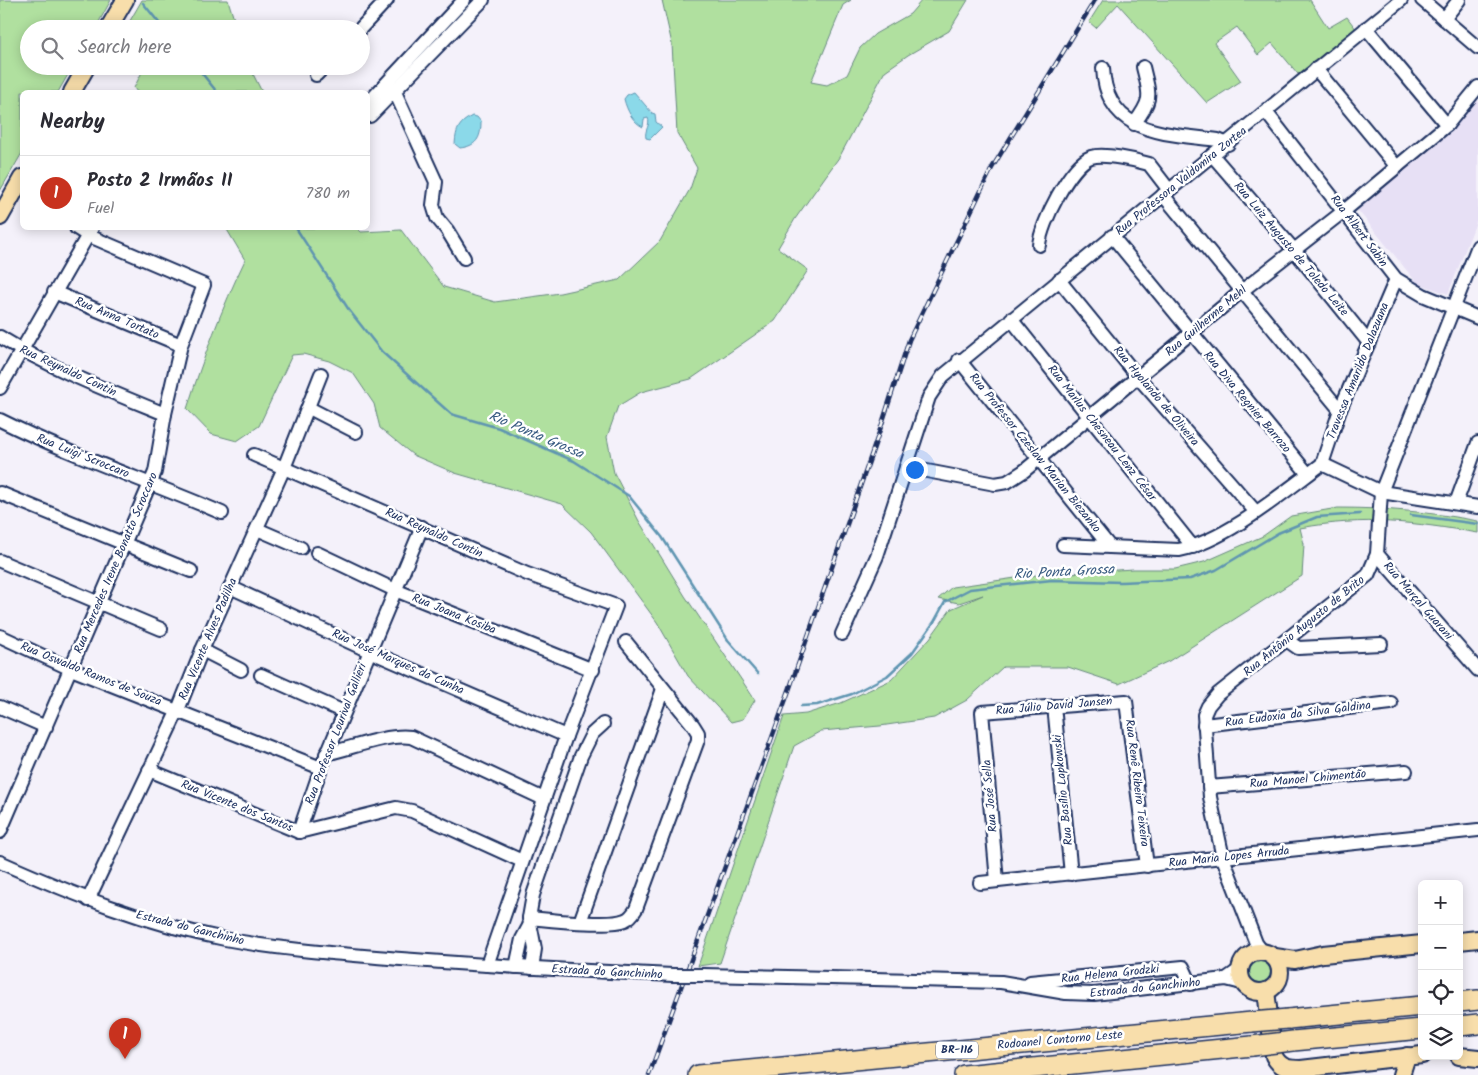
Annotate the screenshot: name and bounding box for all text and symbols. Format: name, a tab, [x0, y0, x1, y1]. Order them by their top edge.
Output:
search box	[20, 20, 370, 75]
text: Search here	[78, 33, 172, 63]
icon: search	[38, 34, 66, 62]
text: Nearby	[40, 106, 105, 139]
street label: Rua Professora Valdomira Zortea	[1111, 122, 1251, 240]
text: Posto 2 Irmãos II	[87, 166, 233, 196]
street label: Rua Luiz Augusto de Toledo Leite	[1229, 178, 1353, 321]
text: 1	[54, 181, 58, 206]
text: 780 m	[306, 181, 350, 206]
street label: Rua Albert Sabin	[1325, 191, 1393, 271]
text: Fuel	[87, 196, 114, 221]
street label: Rua Guilherme Mehl	[1161, 281, 1251, 361]
street label: Rua Anna Tortato	[72, 292, 162, 344]
street label: Travessa Amarildo Dalazuana	[1322, 299, 1394, 442]
street label: Rua Reynaldo Contin	[16, 340, 120, 402]
street label: Rua Hyolando de Oliveira	[1108, 342, 1204, 451]
street label: Rua Diva Regnier Barrozo	[1199, 347, 1295, 457]
street label: Rua Marlus Chesneau Lenz César	[1043, 361, 1162, 506]
street label: Rua Professor Czeslaw Marian Biezanko	[964, 369, 1106, 537]
water label: Rio Ponta Grossa	[485, 405, 588, 465]
street label: Rua Luigi Scroccaro	[34, 429, 132, 483]
your location	[902, 457, 928, 483]
street label: Rua Mercedes Irene Bonatto Scroccaro	[69, 469, 163, 657]
street label: Rua Reynaldo Contin	[382, 503, 486, 563]
water label: Rio Ponta Grossa	[1013, 558, 1116, 586]
street label: Rua Marçal Guarani	[1378, 558, 1458, 645]
street label: Rua Antônio Augusto de Brito	[1239, 571, 1369, 681]
street label: Rua Vicente Alves Padilha	[174, 575, 242, 703]
street label: Rua Joana Kosiba	[409, 588, 499, 640]
street label: Rua José Marques da Cunha	[329, 624, 468, 700]
street label: Rua Oswaldo Ramos de Souza	[18, 637, 165, 711]
street label: Rua Professor Lourival Gallieri	[300, 659, 372, 808]
street label: Rua Júlio David Jansen	[995, 691, 1113, 721]
street label: Rua Eudoxia da Silva Galdina	[1224, 696, 1372, 732]
street label: Rua Renê Ribeiro Teixeira	[1120, 718, 1154, 848]
street label: Rua Basílio Lapkowski	[1048, 733, 1078, 846]
street label: Rua José Sella	[977, 759, 1003, 833]
street label: Rua Manoel Chimentão	[1249, 764, 1367, 794]
street label: Rua Vicente dos Santos	[178, 775, 296, 837]
street label: Rua Maria Lopes Arruda	[1168, 841, 1291, 873]
map controls	[1418, 880, 1463, 1060]
button: +	[1418, 880, 1463, 925]
street label: Estrada do Ganchinho	[134, 905, 246, 951]
button: −	[1418, 925, 1463, 970]
street label: Rua Helena Grodzki	[1060, 959, 1161, 989]
street label: Estrada do Ganchinho	[551, 960, 663, 984]
button: locate	[1418, 970, 1463, 1015]
street label: Estrada do Ganchinho	[1089, 973, 1201, 1003]
button: layers	[1418, 1015, 1463, 1060]
pin: 1	[109, 1018, 141, 1059]
street label: Rodoanel Contorno Leste	[996, 1025, 1124, 1055]
road number: BR-116	[936, 1042, 978, 1058]

